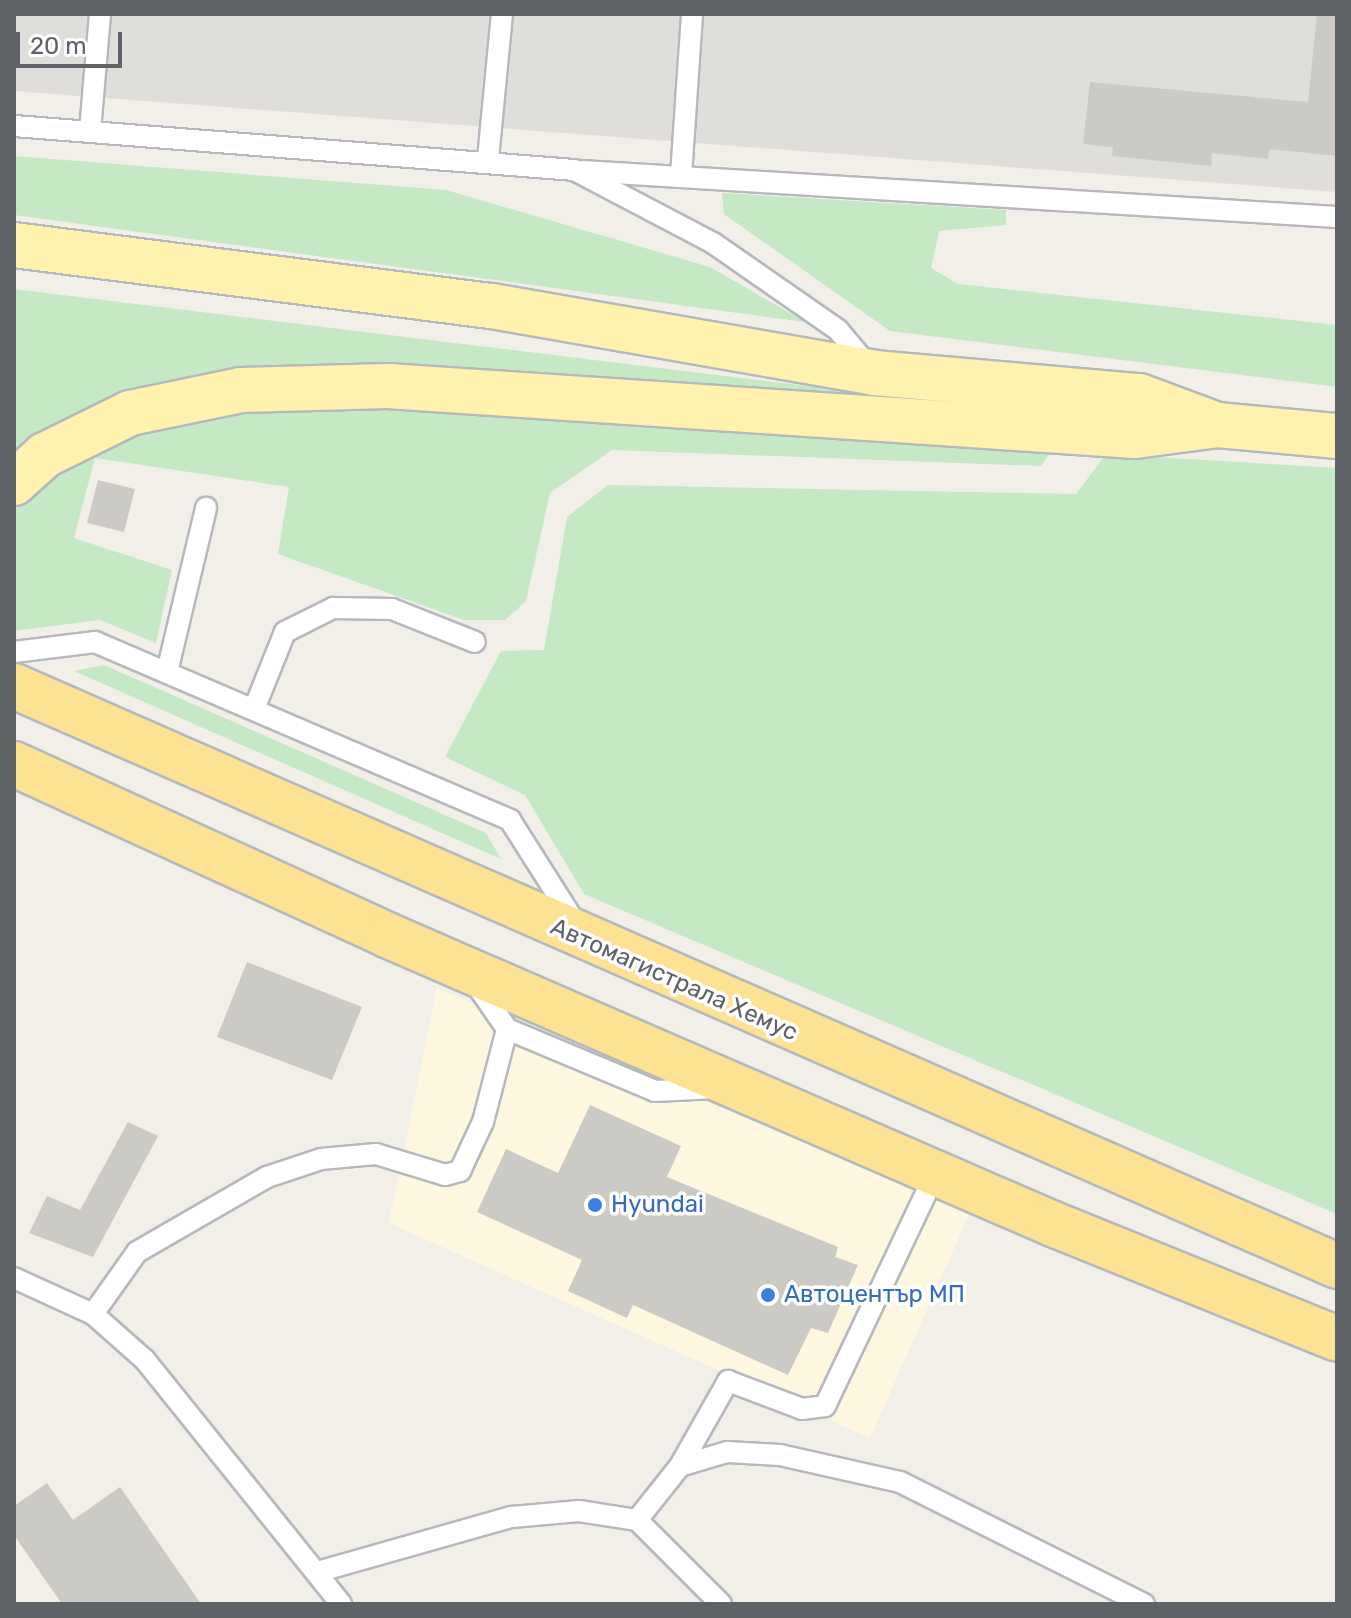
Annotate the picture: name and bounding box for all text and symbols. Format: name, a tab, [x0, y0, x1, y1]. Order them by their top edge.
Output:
scale bar	[20, 16, 126, 66]
text: 20 m	[30, 32, 87, 60]
street label: Автомагистрала Хемус	[546, 912, 802, 1048]
place label: Hyundai	[611, 1191, 704, 1219]
marker: Hyundai	[586, 1196, 604, 1214]
place label: Автоцентър МП	[784, 1281, 965, 1309]
marker: Автоцентър МП	[759, 1286, 777, 1304]

